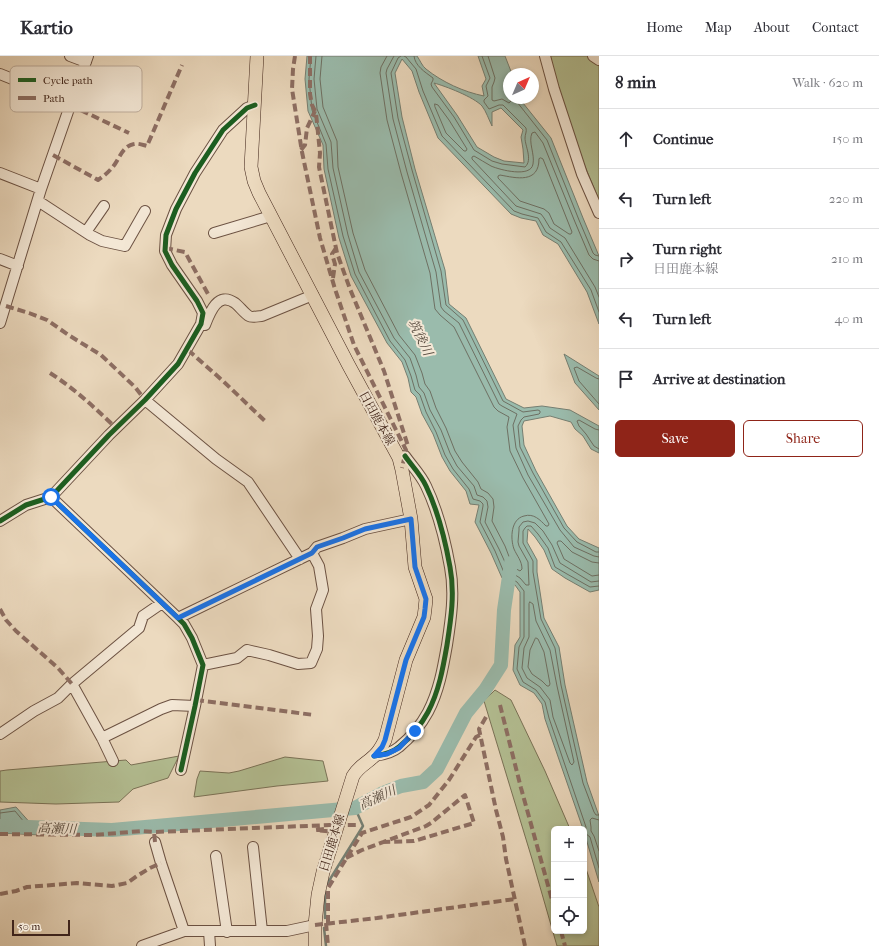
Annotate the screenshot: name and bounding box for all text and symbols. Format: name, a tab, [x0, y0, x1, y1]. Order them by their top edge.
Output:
text: Kartio	[20, 17, 73, 39]
text: Home	[646, 19, 683, 36]
text: Map	[705, 19, 732, 36]
text: About	[754, 19, 790, 36]
text: Contact	[812, 19, 859, 36]
legend	[10, 66, 142, 112]
north arrow	[503, 68, 539, 104]
text: 8 min	[615, 72, 656, 92]
text: Cycle path	[43, 74, 94, 87]
text: Walk · 620 m	[792, 75, 863, 90]
text: Path	[43, 92, 66, 105]
icon: ahead	[615, 128, 637, 150]
text: Continue	[653, 130, 713, 148]
text: 150 m	[832, 131, 863, 146]
icon: left	[615, 188, 637, 210]
text: Turn left	[653, 190, 711, 208]
text: 220 m	[829, 191, 863, 206]
text: Turn right	[653, 240, 722, 258]
icon: right	[615, 248, 637, 270]
text: 210 m	[831, 251, 863, 266]
text: 日田鹿本線	[653, 261, 718, 276]
icon: left	[615, 308, 637, 330]
text: Turn left	[653, 310, 711, 328]
text: 40 m	[835, 311, 863, 326]
water label: 筑後川	[405, 316, 437, 360]
icon: arrive	[615, 368, 637, 390]
text: Arrive at destination	[653, 370, 785, 388]
street label: 日田鹿本線	[356, 388, 398, 448]
button: Save	[615, 420, 735, 457]
button: Share	[743, 420, 863, 457]
route start	[42, 488, 60, 506]
route end	[406, 722, 424, 740]
water label: 高瀬川	[356, 782, 400, 812]
street label: 日田鹿本線	[317, 812, 347, 874]
water label: 高瀬川	[37, 820, 79, 837]
map controls	[551, 826, 587, 934]
button: +	[551, 826, 587, 862]
button: −	[551, 862, 587, 898]
button: locate	[551, 898, 587, 934]
scale bar	[12, 918, 70, 937]
text: 50 m	[18, 920, 40, 933]

